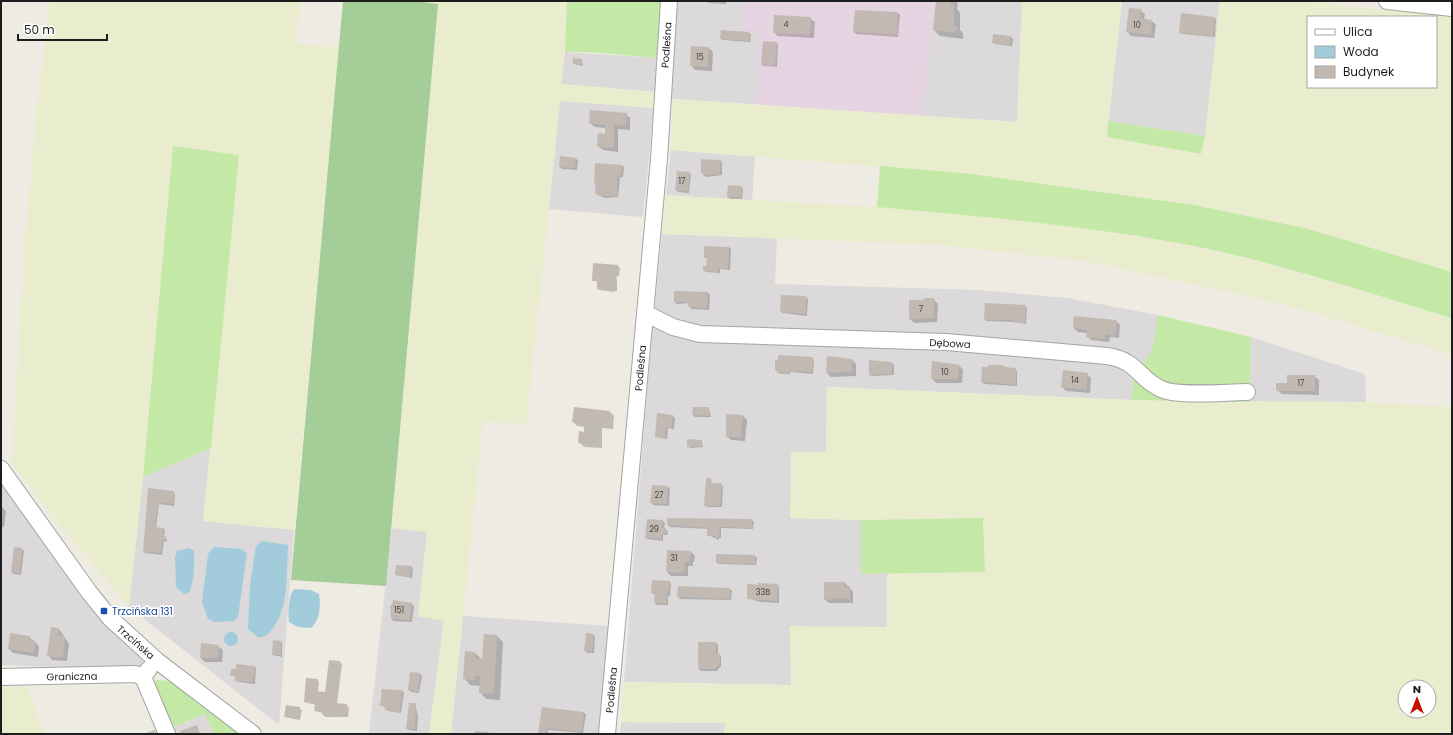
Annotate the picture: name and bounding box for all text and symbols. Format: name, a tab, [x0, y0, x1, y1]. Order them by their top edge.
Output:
scale bar	[18, 16, 107, 42]
legend	[1307, 16, 1437, 88]
house number: 4	[783, 19, 789, 30]
house number: 10	[1133, 20, 1141, 31]
text: 50 m	[24, 21, 55, 38]
street label: Podleśna	[657, 22, 676, 69]
text: Ulica	[1343, 23, 1372, 40]
text: Woda	[1343, 43, 1379, 60]
house number: 15	[696, 52, 704, 63]
text: Budynek	[1343, 63, 1395, 80]
house number: 17	[679, 176, 686, 187]
house number: 7	[919, 304, 924, 315]
street label: Dębowa	[929, 335, 971, 352]
street label: Podleśna	[631, 344, 650, 392]
house number: 10	[941, 367, 949, 378]
house number: 14	[1071, 375, 1079, 386]
house number: 17	[1298, 378, 1305, 389]
house number: 27	[655, 490, 664, 501]
house number: 29	[649, 524, 659, 535]
house number: 31	[670, 553, 678, 564]
house number: 33B	[756, 587, 770, 598]
place label: Trzcińska 131	[112, 604, 173, 619]
house number: 151	[394, 605, 404, 616]
marker: Trzcińska 131	[99, 606, 109, 616]
street label: Trzcińska	[113, 622, 158, 663]
street label: Podleśna	[602, 666, 621, 714]
street label: Graniczna	[46, 669, 98, 684]
north arrow	[1397, 679, 1437, 719]
text: N	[1413, 681, 1421, 697]

